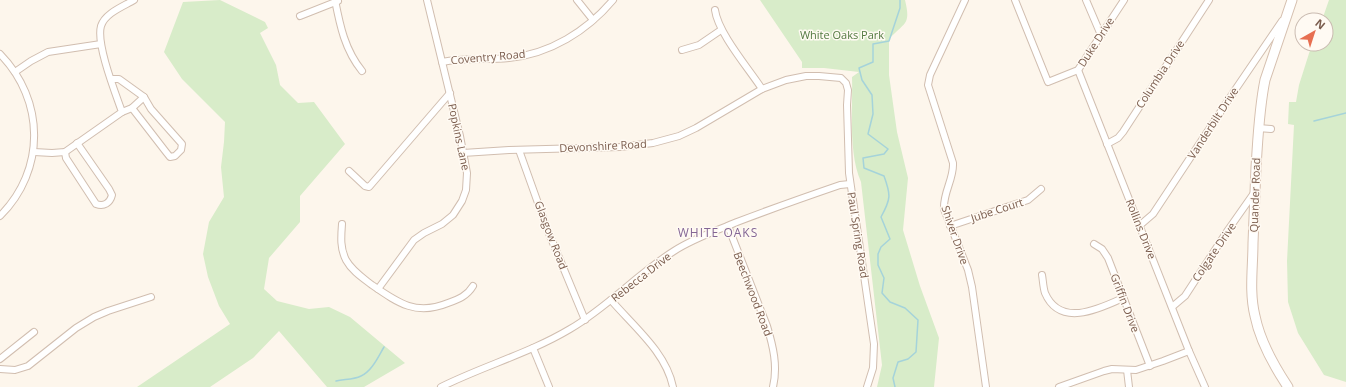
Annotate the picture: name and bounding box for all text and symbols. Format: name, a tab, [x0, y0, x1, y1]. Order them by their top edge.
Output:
north arrow	[1294, 12, 1334, 52]
street label: Duke Drive	[1074, 14, 1117, 69]
text: N	[1312, 15, 1329, 32]
park label: White Oaks Park	[800, 27, 884, 42]
street label: Columbia Drive	[1132, 37, 1187, 111]
street label: Coventry Road	[450, 46, 526, 67]
street label: Vanderbilt Drive	[1184, 84, 1241, 162]
street label: Popkins Lane	[445, 102, 474, 172]
street label: Devonshire Road	[559, 136, 647, 155]
street label: Quander Road	[1246, 157, 1263, 233]
street label: Paul Spring Road	[844, 191, 873, 279]
street label: Jube Court	[968, 194, 1025, 225]
street label: Rollins Drive	[1123, 197, 1160, 261]
street label: Glasgow Road	[531, 198, 571, 271]
street label: Shiver Drive	[938, 203, 973, 266]
street label: Colgate Drive	[1188, 219, 1239, 284]
district label: WHITE OAKS	[678, 224, 758, 241]
street label: Rebecca Drive	[608, 248, 674, 305]
street label: Beechwood Road	[731, 250, 776, 338]
street label: Griffin Drive	[1107, 271, 1144, 334]

